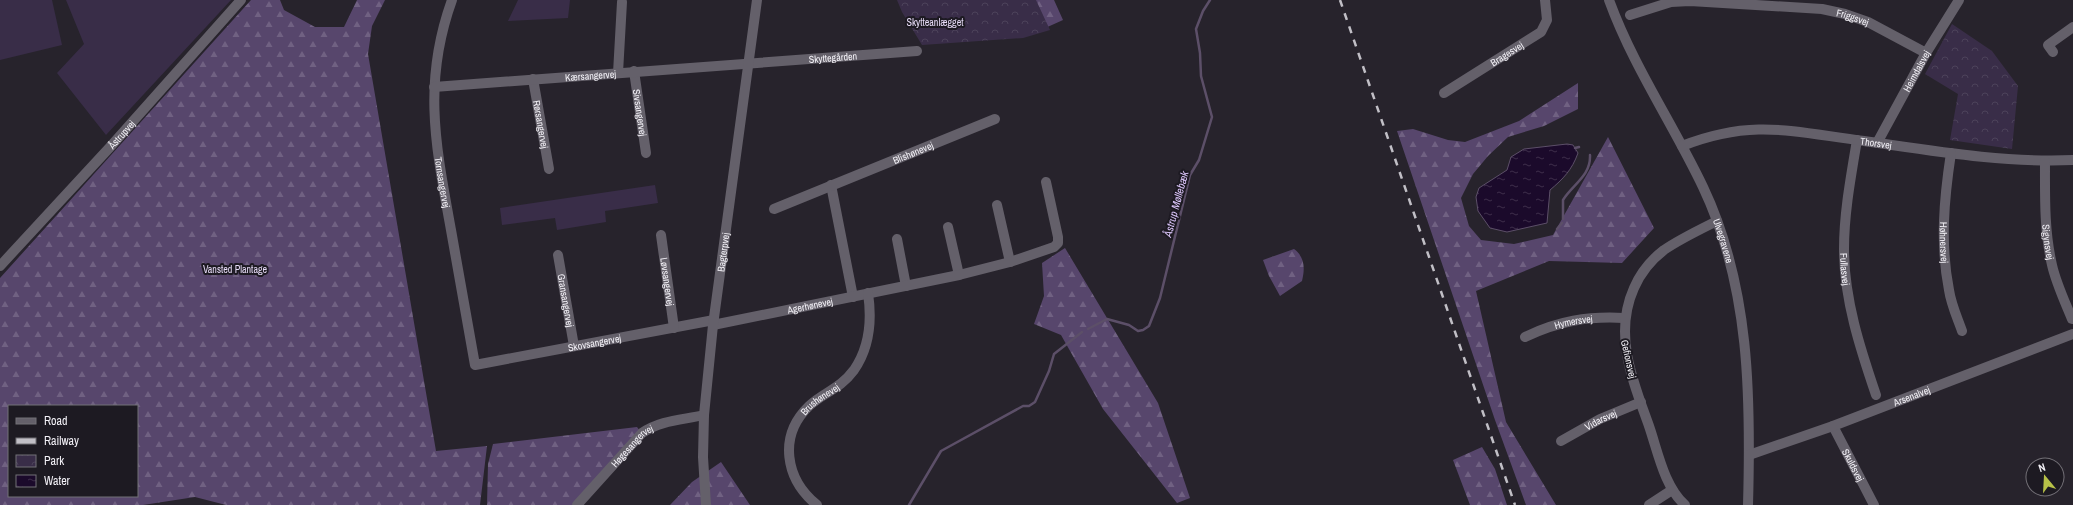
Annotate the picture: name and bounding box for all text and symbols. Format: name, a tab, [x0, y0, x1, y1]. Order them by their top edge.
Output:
street label: Friggsvej	[1835, 6, 1871, 29]
park label: Skytteanlægget	[907, 16, 964, 29]
street label: Bragesvej	[1488, 39, 1526, 69]
street label: Heimdalsvej	[1900, 48, 1933, 94]
street label: Skyttegården	[808, 49, 858, 66]
street label: Kærsangervej	[565, 67, 617, 84]
street label: Sivsangervej	[630, 88, 649, 137]
street label: Rørsangervej	[530, 99, 551, 150]
street label: Åstrupvej	[105, 117, 138, 153]
street label: Thorsvej	[1859, 135, 1893, 152]
street label: Blishønevej	[891, 139, 935, 167]
street label: Tornsangervej	[432, 156, 453, 209]
water label: Åstrup Møllebæk	[1160, 169, 1192, 239]
street label: Ulvegravene	[1710, 217, 1736, 265]
street label: Høhnersvej	[1937, 222, 1951, 264]
street label: Sigynsvej	[2039, 224, 2057, 261]
street label: Bagterpvej	[714, 232, 732, 273]
street label: Fullasvej	[1837, 253, 1853, 286]
street label: Løvsangervej	[657, 257, 677, 307]
park label: Vansted Plantage	[203, 263, 268, 276]
street label: Gransangervej	[554, 273, 577, 328]
street label: Agerhønevej	[785, 295, 834, 317]
street label: Hymersvej	[1553, 312, 1593, 332]
street label: Skovsangervej	[567, 332, 622, 354]
street label: Gefionsvej	[1618, 339, 1639, 380]
street label: Brushønevej	[798, 381, 842, 418]
street label: Arsenalvej	[1891, 383, 1932, 410]
legend	[8, 405, 138, 497]
street label: Vidarsvej	[1582, 407, 1619, 433]
text: Road	[44, 413, 68, 429]
street label: Høgesangervej	[608, 422, 655, 470]
text: Railway	[44, 433, 79, 449]
street label: Skuldsvej	[1839, 447, 1867, 484]
text: Park	[44, 453, 64, 469]
north arrow	[2025, 457, 2065, 497]
text: N	[2037, 460, 2047, 475]
text: Water	[44, 473, 71, 489]

